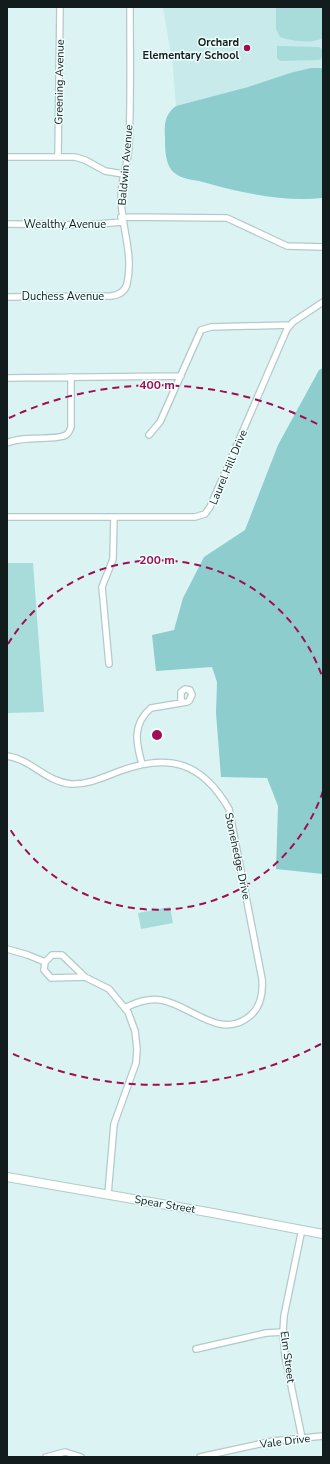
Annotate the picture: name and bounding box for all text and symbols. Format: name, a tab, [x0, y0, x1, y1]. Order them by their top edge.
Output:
place label: Orchard Elementary School	[143, 35, 239, 63]
street label: Greening Avenue	[51, 39, 68, 125]
marker: Orchard Elementary School	[242, 43, 252, 53]
street label: Baldwin Avenue	[114, 124, 137, 206]
street label: Wealthy Avenue	[24, 217, 106, 232]
street label: Duchess Avenue	[22, 289, 104, 304]
text: 400 m	[139, 377, 175, 393]
street label: Laurel Hill Drive	[206, 427, 251, 507]
text: 200 m	[139, 552, 175, 568]
centre of rings	[150, 728, 164, 742]
street label: Stonehedge Drive	[221, 811, 254, 901]
street label: Spear Street	[133, 1192, 197, 1217]
street label: Elm Street	[276, 1330, 299, 1384]
street label: Vale Drive	[258, 1431, 311, 1452]

